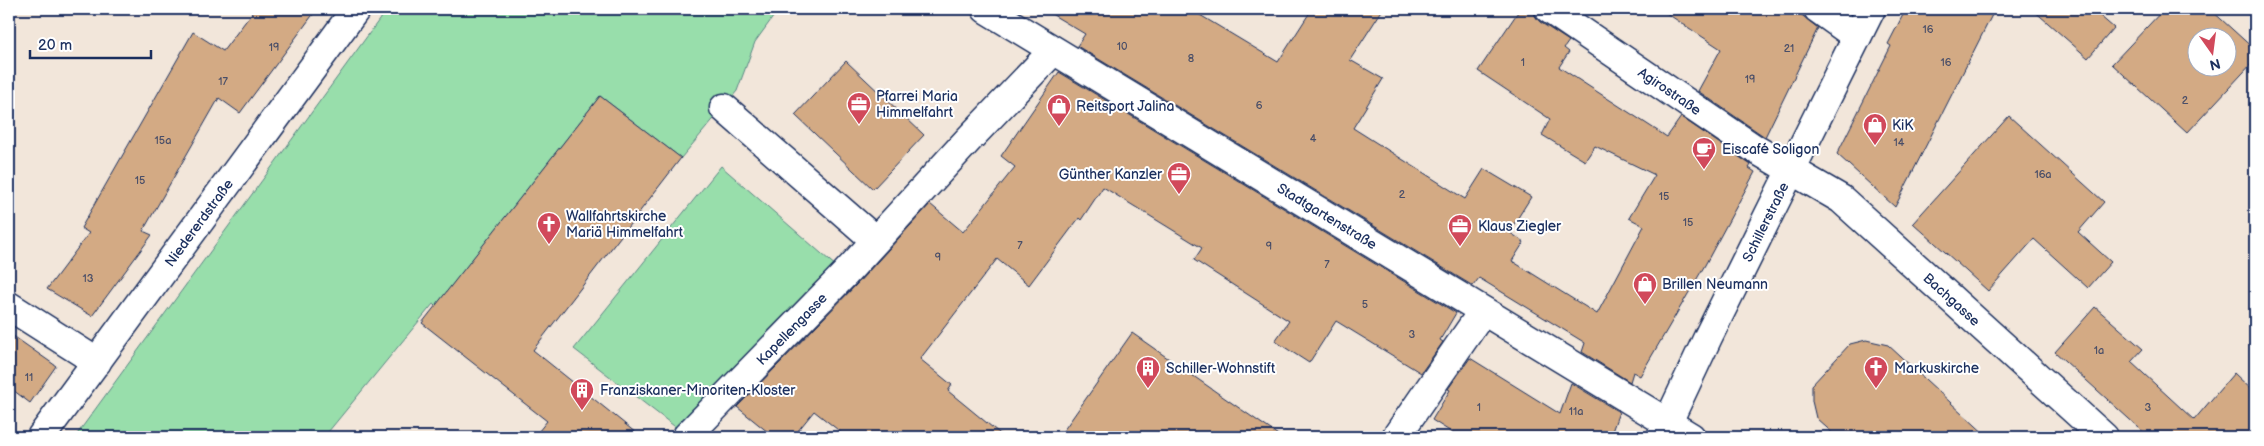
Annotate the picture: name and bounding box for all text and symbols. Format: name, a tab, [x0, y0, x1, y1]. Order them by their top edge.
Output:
house number: 16	[1923, 23, 1934, 36]
scale bar	[30, 28, 151, 60]
north arrow	[2186, 28, 2236, 78]
text: 20 m	[38, 36, 72, 55]
house number: 10	[1117, 40, 1128, 53]
house number: 19	[269, 41, 279, 54]
house number: 21	[1784, 42, 1794, 55]
house number: 8	[1188, 52, 1194, 65]
text: N	[2208, 55, 2222, 74]
house number: 1	[1521, 56, 1525, 69]
house number: 16	[1941, 56, 1952, 69]
street label: Agirostraße	[1635, 64, 1704, 119]
house number: 19	[1745, 73, 1755, 86]
house number: 17	[218, 75, 228, 88]
place label: Pfarrei Maria Himmelfahrt	[876, 88, 958, 121]
office icon: Pfarrei Maria Himmelfahrt	[846, 91, 872, 125]
shop icon: Reitsport Jalina	[1046, 93, 1072, 127]
house number: 2	[2182, 94, 2189, 107]
place label: Reitsport Jalina	[1076, 98, 1174, 115]
house number: 6	[1256, 99, 1263, 112]
shop icon: KiK	[1862, 112, 1888, 146]
place label: KiK	[1892, 117, 1914, 134]
house number: 4	[1310, 132, 1317, 145]
house number: 15a	[155, 134, 171, 147]
cafe icon: Eiscafé Soligon	[1691, 136, 1717, 170]
house number: 14	[1894, 136, 1905, 149]
place label: Eiscafé Soligon	[1722, 141, 1819, 158]
office icon: Günther Kanzler	[1166, 161, 1192, 195]
place label: Günther Kanzler	[1059, 166, 1163, 183]
house number: 16a	[2034, 168, 2052, 181]
house number: 15	[135, 174, 145, 187]
street label: Niedererdstraße	[161, 176, 237, 270]
street label: Stadtgartenstraße	[1274, 180, 1380, 253]
street label: Schillerstraße	[1739, 180, 1793, 265]
house number: 2	[1399, 188, 1406, 201]
house number: 15	[1659, 190, 1669, 203]
place label: Wallfahrtskirche Mariä Himmelfahrt	[566, 208, 684, 241]
church icon: Wallfahrtskirche Mariä Himmelfahrt	[536, 211, 562, 245]
office icon: Klaus Ziegler	[1447, 213, 1473, 247]
house number: 15	[1683, 216, 1693, 229]
place label: Klaus Ziegler	[1478, 218, 1562, 235]
house number: 7	[1017, 239, 1023, 252]
house number: 9	[1266, 240, 1272, 253]
house number: 9	[935, 251, 941, 264]
house number: 7	[1324, 258, 1330, 271]
street label: Bachgasse	[1919, 270, 1983, 330]
shop icon: Brillen Neumann	[1632, 271, 1658, 305]
house number: 13	[82, 272, 94, 285]
place label: Brillen Neumann	[1662, 276, 1768, 293]
street label: Kapellengasse	[753, 290, 831, 369]
house number: 5	[1362, 298, 1368, 311]
house number: 3	[1409, 328, 1416, 341]
house number: 1a	[2094, 344, 2104, 357]
building icon: Schiller-Wohnstift	[1135, 355, 1161, 389]
church icon: Markuskirche	[1863, 355, 1889, 389]
place label: Schiller-Wohnstift	[1166, 360, 1276, 377]
place label: Markuskirche	[1894, 360, 1979, 377]
house number: 11	[25, 371, 33, 384]
building icon: Franziskaner-Minoriten-Kloster	[569, 377, 595, 411]
place label: Franziskaner-Minoriten-Kloster	[600, 382, 796, 399]
house number: 1	[1477, 401, 1481, 414]
house number: 3	[2145, 401, 2152, 414]
house number: 11a	[1569, 405, 1583, 418]

